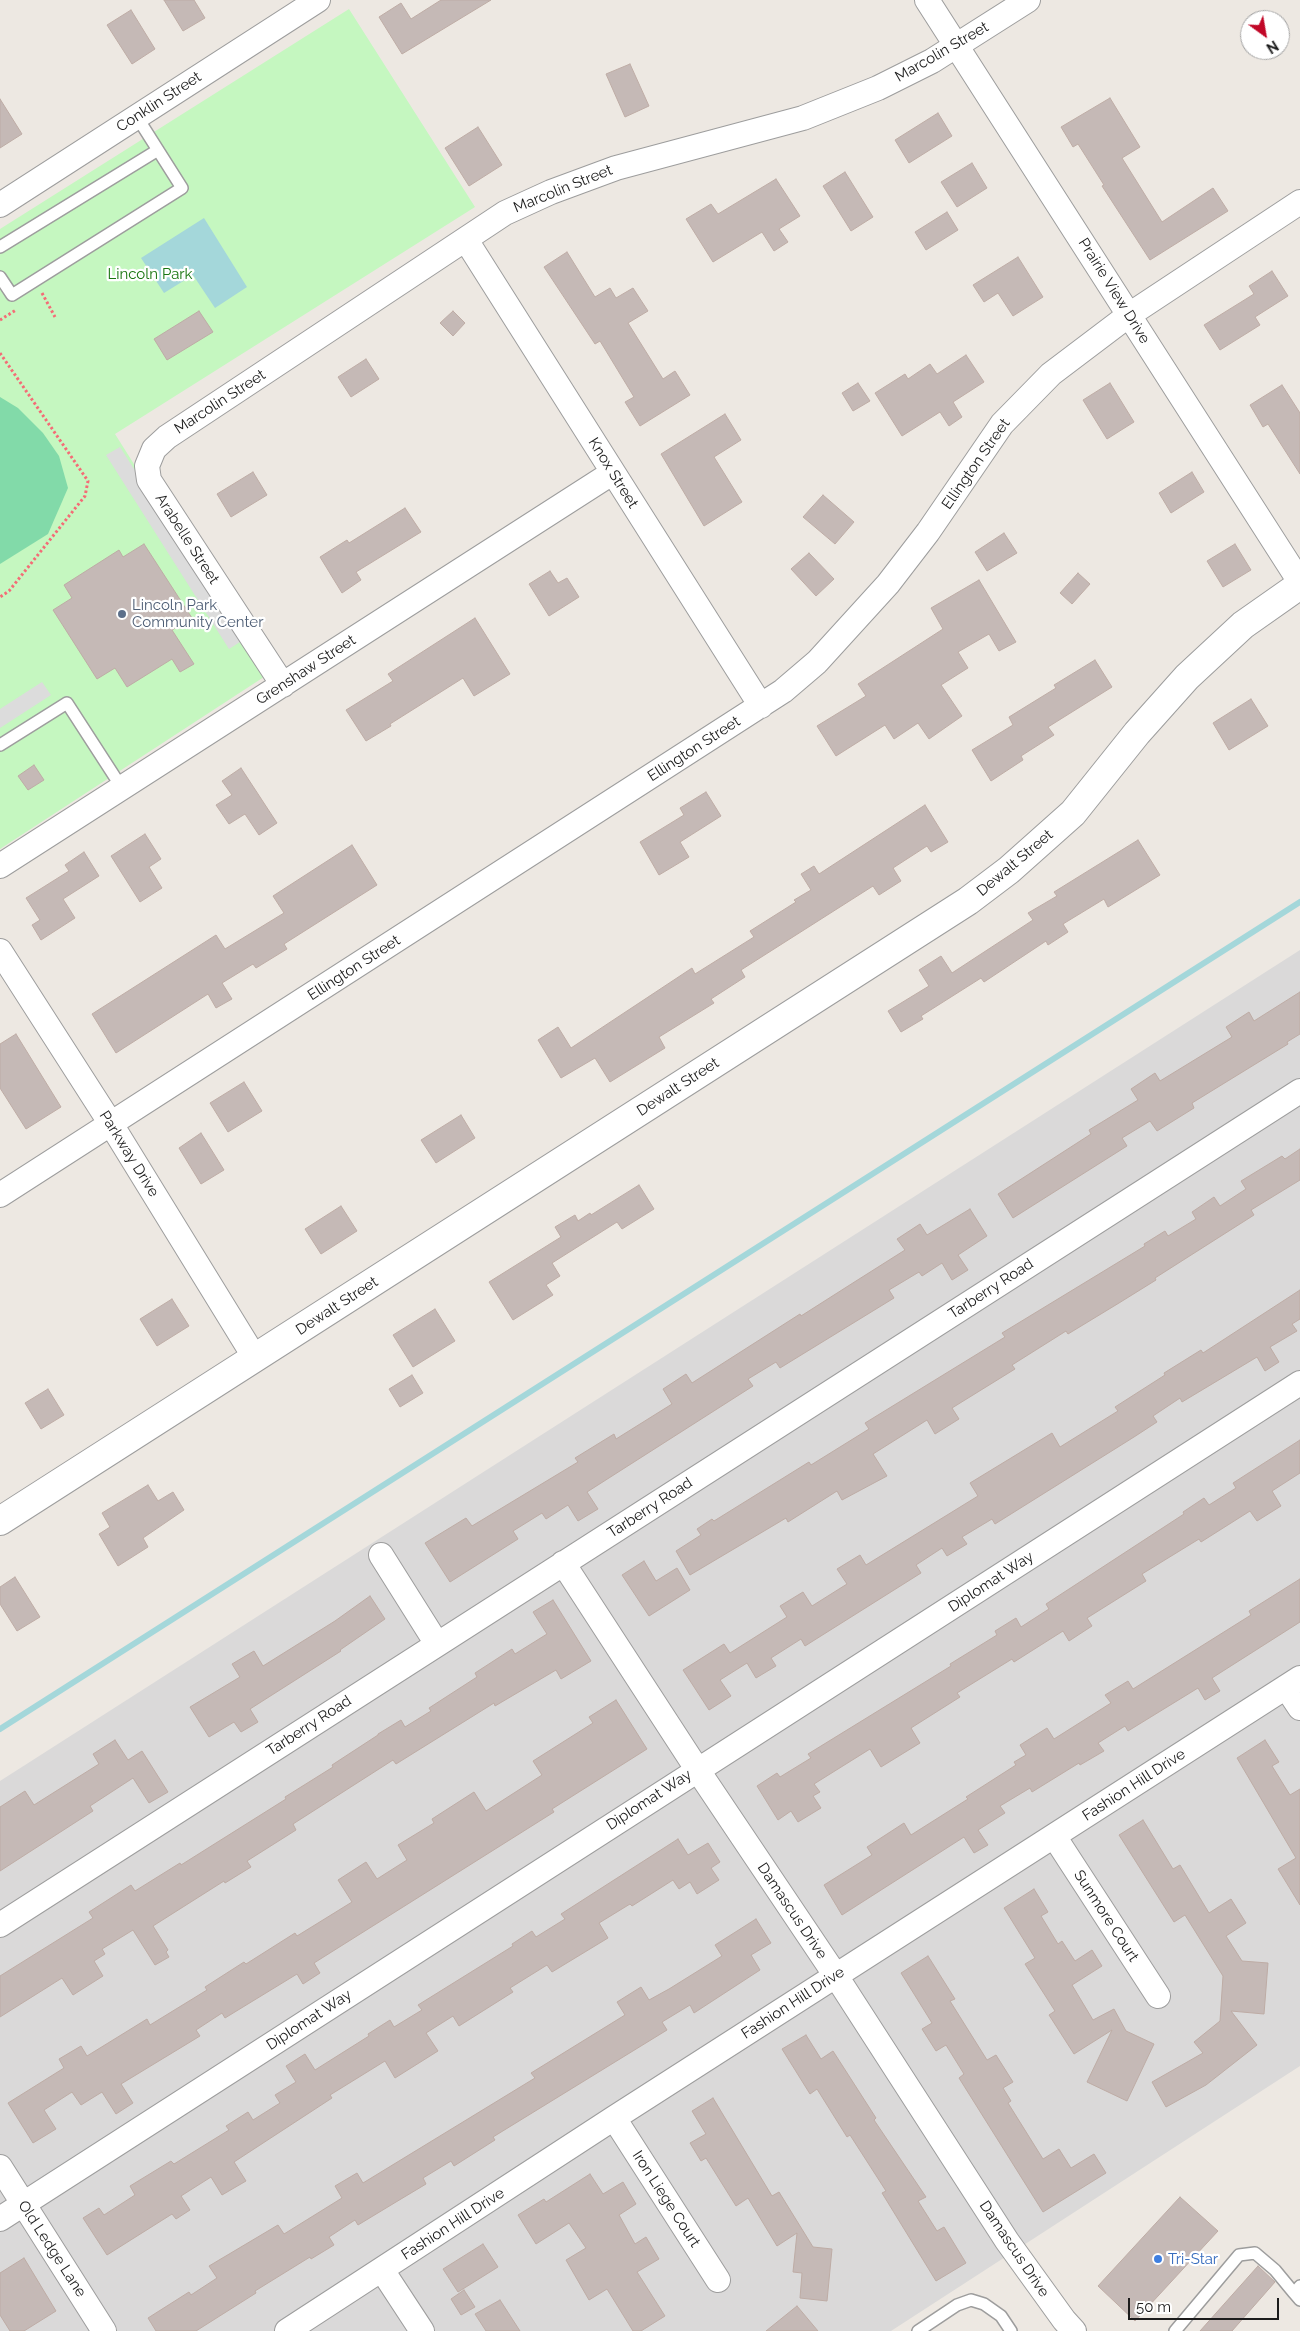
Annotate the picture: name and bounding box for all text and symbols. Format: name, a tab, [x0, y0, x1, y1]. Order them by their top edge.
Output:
north arrow	[1240, 10, 1290, 60]
street label: Marcolin Street	[892, 18, 992, 86]
text: N	[1264, 37, 1281, 56]
street label: Conklin Street	[113, 68, 205, 136]
street label: Marcolin Street	[511, 161, 615, 217]
street label: Prairie View Drive	[1074, 235, 1154, 347]
park label: Lincoln Park	[107, 265, 193, 283]
street label: Marcolin Street	[171, 366, 269, 438]
street label: Ellington Street	[938, 415, 1014, 513]
street label: Knox Street	[584, 434, 642, 512]
street label: Arabelle Street	[151, 490, 223, 588]
place label: Lincoln Park Community Center	[132, 596, 263, 631]
marker: Lincoln Park Community Center	[116, 608, 128, 620]
street label: Grenshaw Street	[253, 631, 359, 709]
street label: Ellington Street	[644, 712, 744, 786]
street label: Dewalt Street	[973, 826, 1057, 900]
street label: Ellington Street	[304, 931, 404, 1005]
street label: Dewalt Street	[634, 1054, 722, 1120]
street label: Parkway Drive	[95, 1108, 163, 1200]
street label: Tarberry Road	[945, 1255, 1037, 1323]
street label: Dewalt Street	[293, 1273, 381, 1339]
street label: Tarberry Road	[604, 1474, 696, 1542]
street label: Diplomat Way	[945, 1548, 1037, 1616]
street label: Tarberry Road	[263, 1692, 355, 1760]
street label: Fashion Hill Drive	[1079, 1745, 1189, 1825]
street label: Diplomat Way	[603, 1766, 695, 1834]
street label: Damascus Drive	[753, 1860, 831, 1962]
street label: Sunmore Court	[1070, 1867, 1142, 1965]
street label: Fashion Hill Drive	[738, 1963, 848, 2043]
street label: Diplomat Way	[263, 1986, 355, 2054]
street label: Iron Liege Court	[628, 2147, 704, 2251]
street label: Fashion Hill Drive	[398, 2184, 508, 2264]
street label: Old Ledge Lane	[14, 2197, 90, 2301]
street label: Damascus Drive	[975, 2198, 1053, 2300]
place label: Tri-Star	[1168, 2250, 1218, 2268]
marker: Tri-Star	[1152, 2253, 1164, 2265]
scale bar	[1130, 2288, 1281, 2320]
text: 50 m	[1136, 2298, 1171, 2316]

